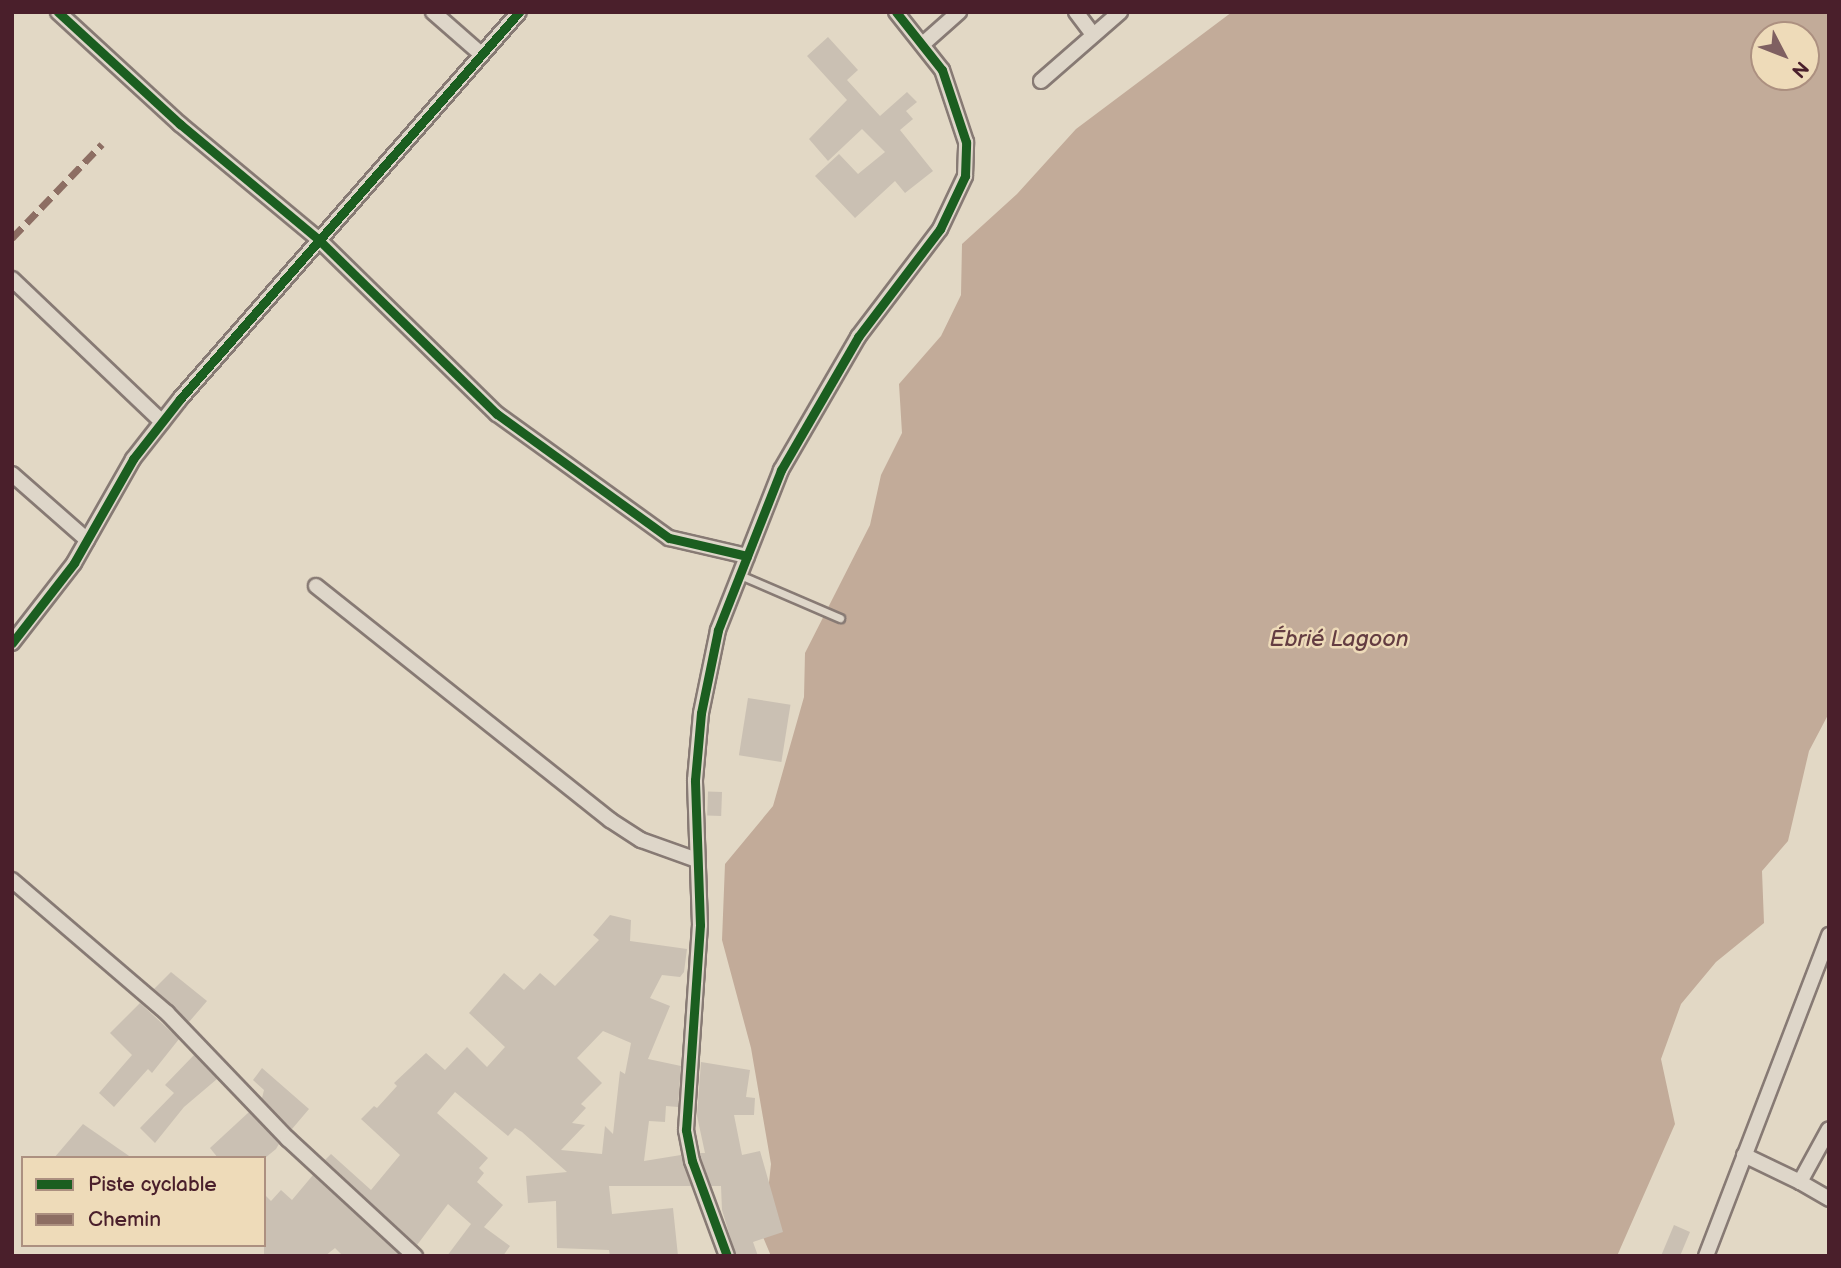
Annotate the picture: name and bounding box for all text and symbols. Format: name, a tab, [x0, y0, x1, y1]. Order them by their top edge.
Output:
north arrow	[1750, 21, 1820, 91]
text: N	[1786, 56, 1813, 82]
water label: Ébrié Lagoon	[1270, 625, 1408, 653]
legend	[21, 1156, 266, 1247]
text: Piste cyclable	[88, 1172, 217, 1197]
text: Chemin	[88, 1207, 161, 1232]

